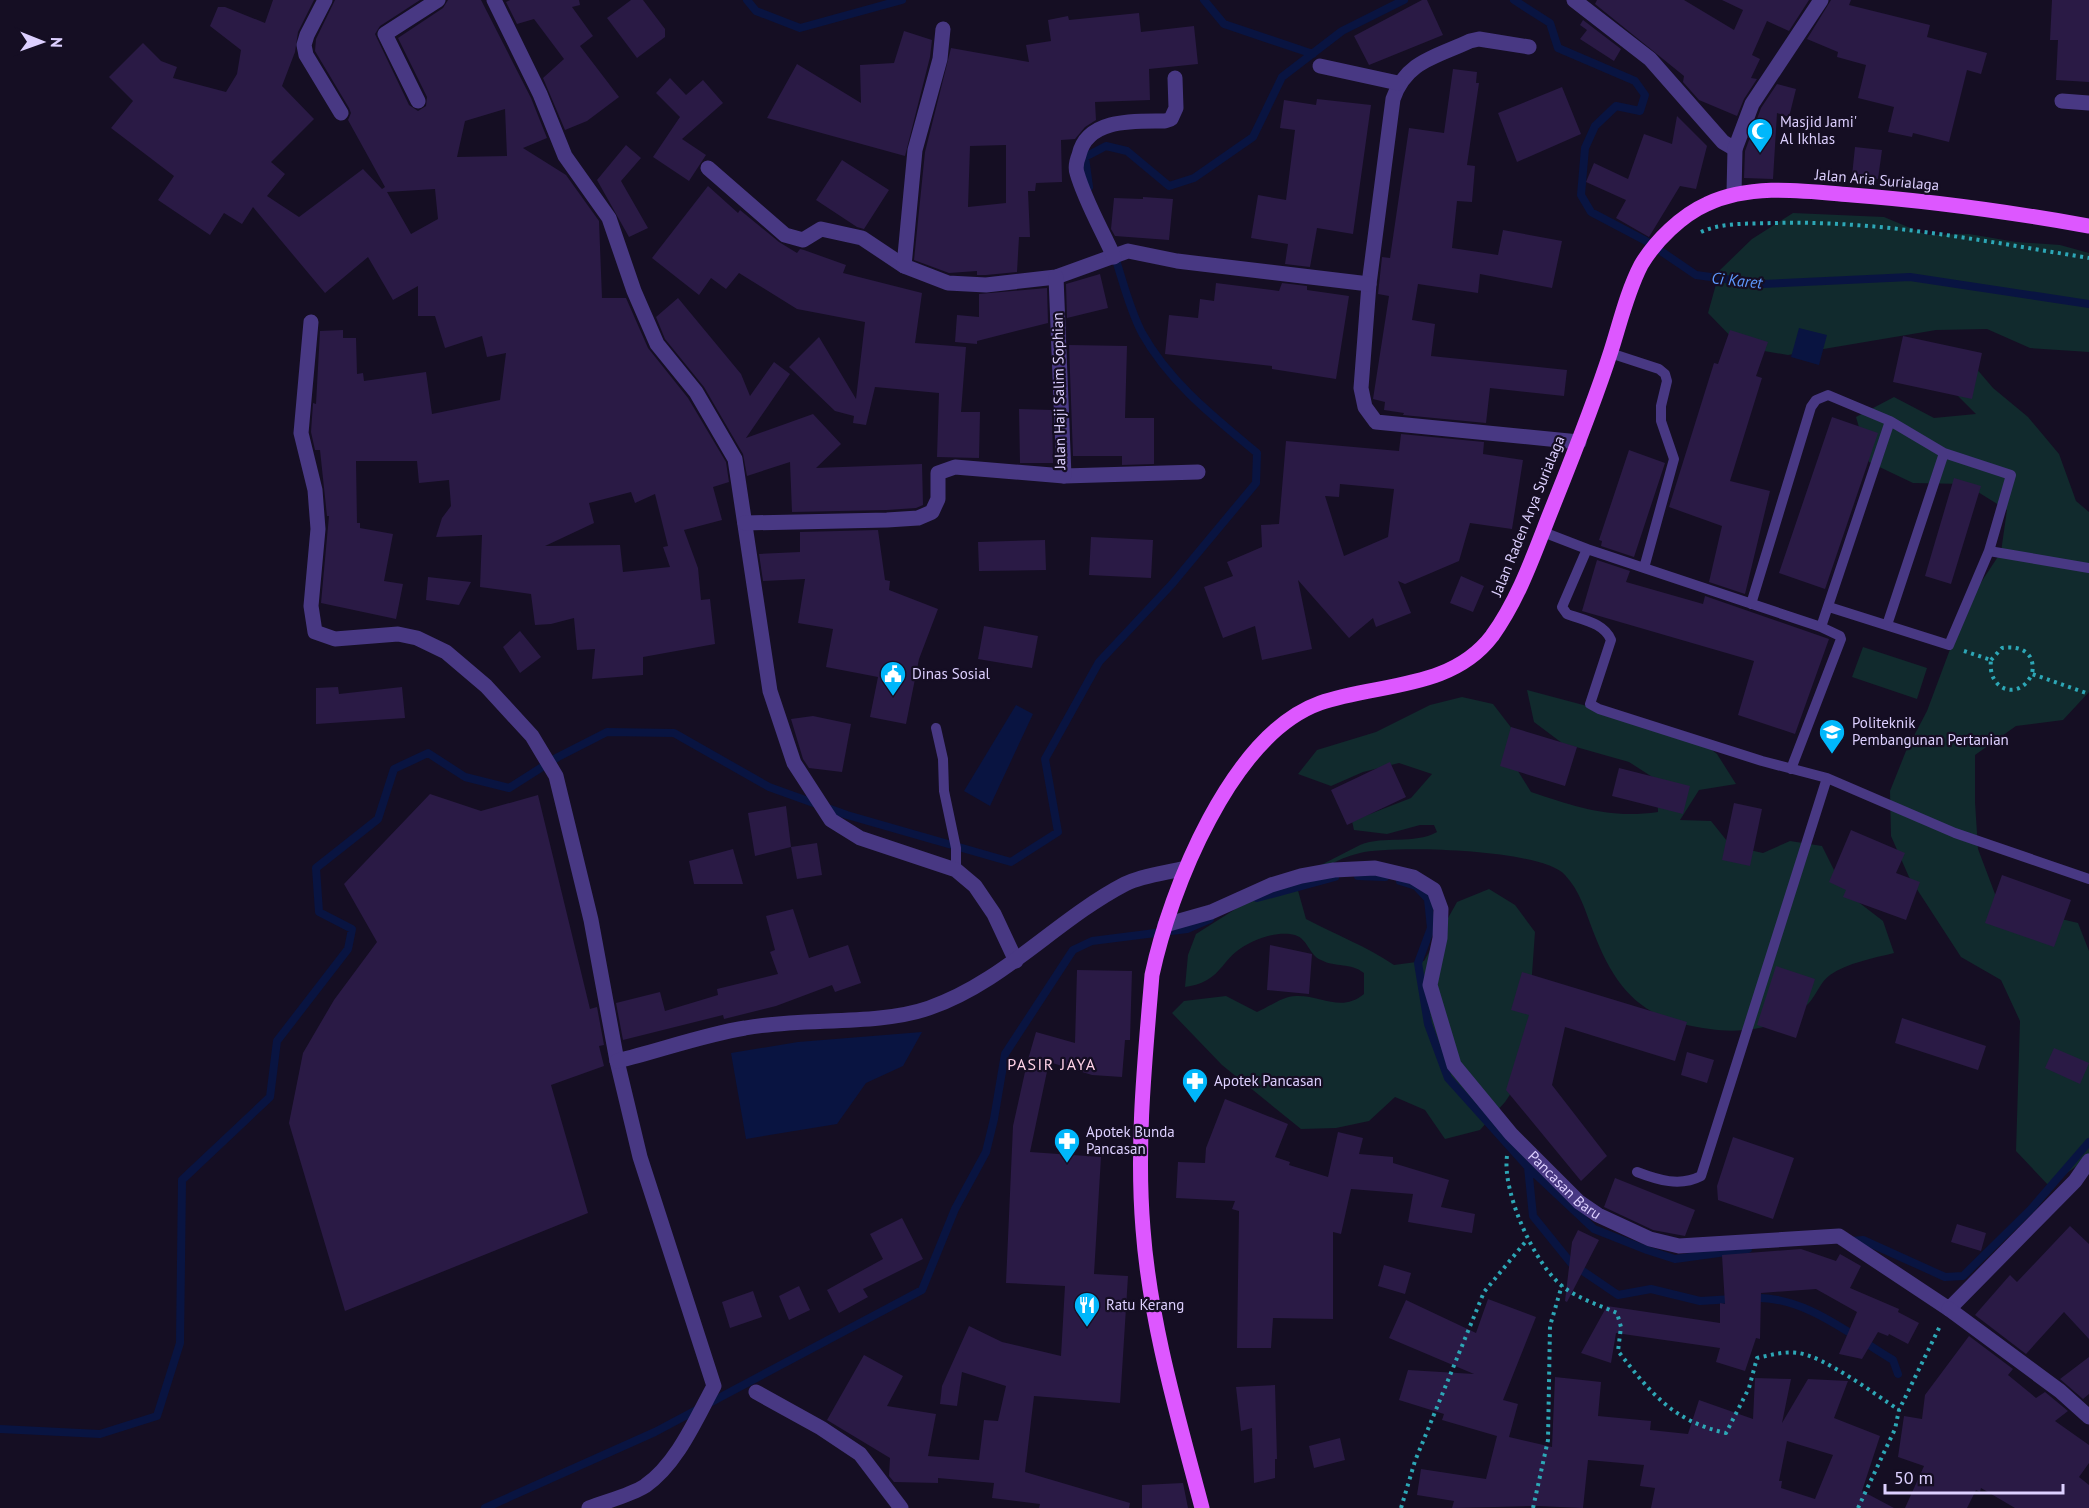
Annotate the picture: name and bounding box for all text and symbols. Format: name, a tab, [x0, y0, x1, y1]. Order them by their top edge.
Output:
north arrow	[12, 12, 72, 72]
text: N	[47, 37, 67, 48]
place label: Masjid Jami' Al Ikhlas	[1780, 112, 1857, 148]
mosque icon: Masjid Jami' Al Ikhlas	[1745, 116, 1775, 154]
street label: Jalan Aria Surialaga	[1813, 165, 1940, 194]
water label: Ci Karet	[1711, 267, 1764, 293]
street label: Jalan Haji Salim Sophian	[1048, 312, 1069, 471]
street label: Jalan Raden Arya Surialaga	[1486, 433, 1569, 600]
public building icon: Dinas Sosial	[878, 659, 908, 697]
place label: Dinas Sosial	[912, 664, 991, 683]
place label: Politeknik Pembangunan Pertanian	[1852, 713, 2009, 749]
school or university icon: Politeknik Pembangunan Pertanian	[1817, 717, 1847, 755]
district label: PASIR JAYA	[1007, 1054, 1097, 1074]
pharmacy icon: Apotek Pancasan	[1180, 1066, 1210, 1104]
place label: Apotek Pancasan	[1214, 1071, 1322, 1090]
place label: Apotek Bunda Pancasan	[1086, 1122, 1175, 1158]
pharmacy icon: Apotek Bunda Pancasan	[1052, 1126, 1082, 1164]
street label: Pancasan Baru	[1524, 1147, 1605, 1223]
restaurant icon: Ratu Kerang	[1072, 1290, 1102, 1328]
place label: Ratu Kerang	[1106, 1295, 1184, 1314]
scale bar	[1885, 1457, 2064, 1495]
text: 50 m	[1894, 1466, 1933, 1489]

